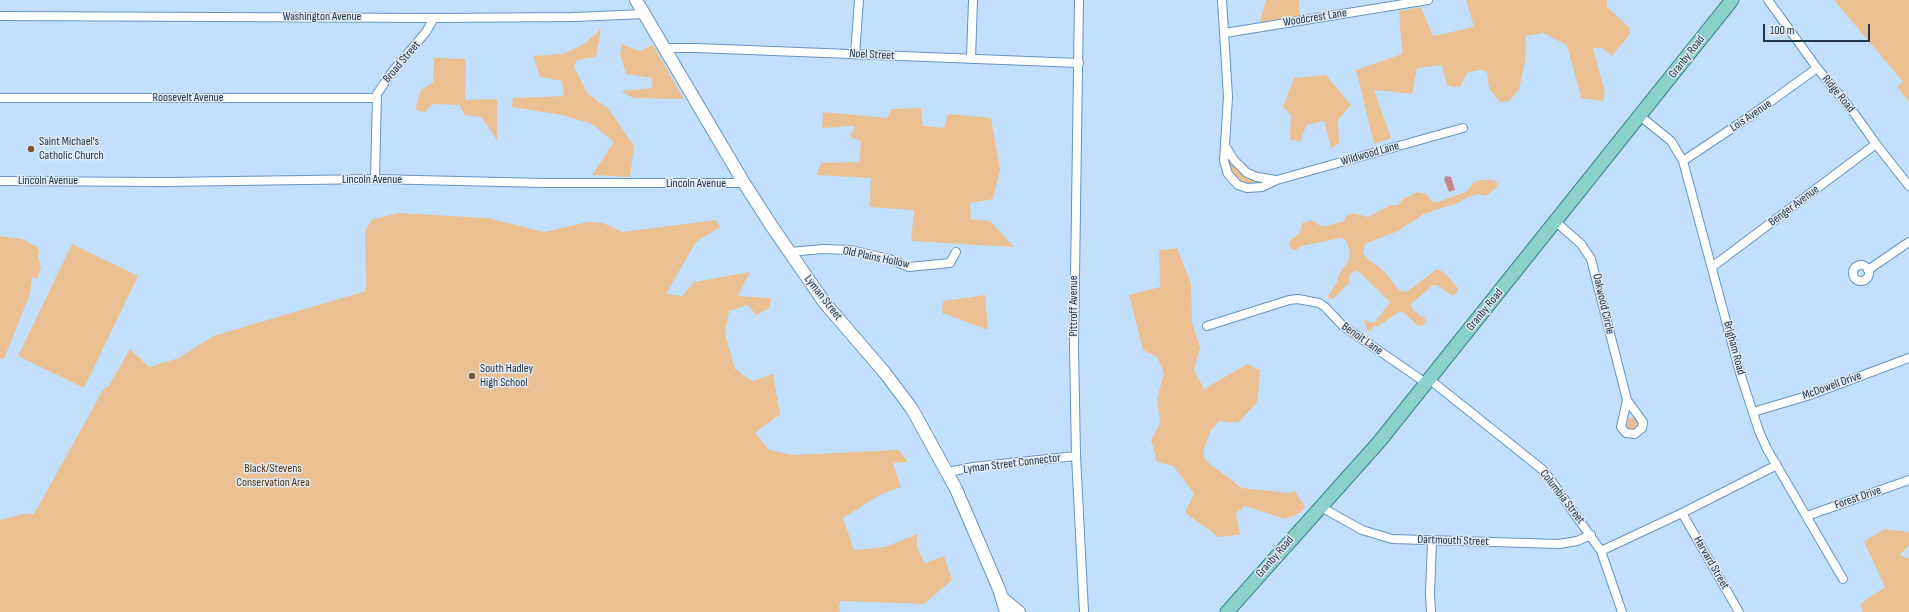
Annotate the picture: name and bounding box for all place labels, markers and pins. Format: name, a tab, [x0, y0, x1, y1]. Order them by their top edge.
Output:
place label: Saint Michael's Catholic Church	[39, 135, 104, 163]
marker: Saint Michael's Catholic Church	[26, 144, 36, 154]
place label: South Hadley High School	[480, 362, 533, 390]
marker: South Hadley High School	[467, 371, 477, 381]

